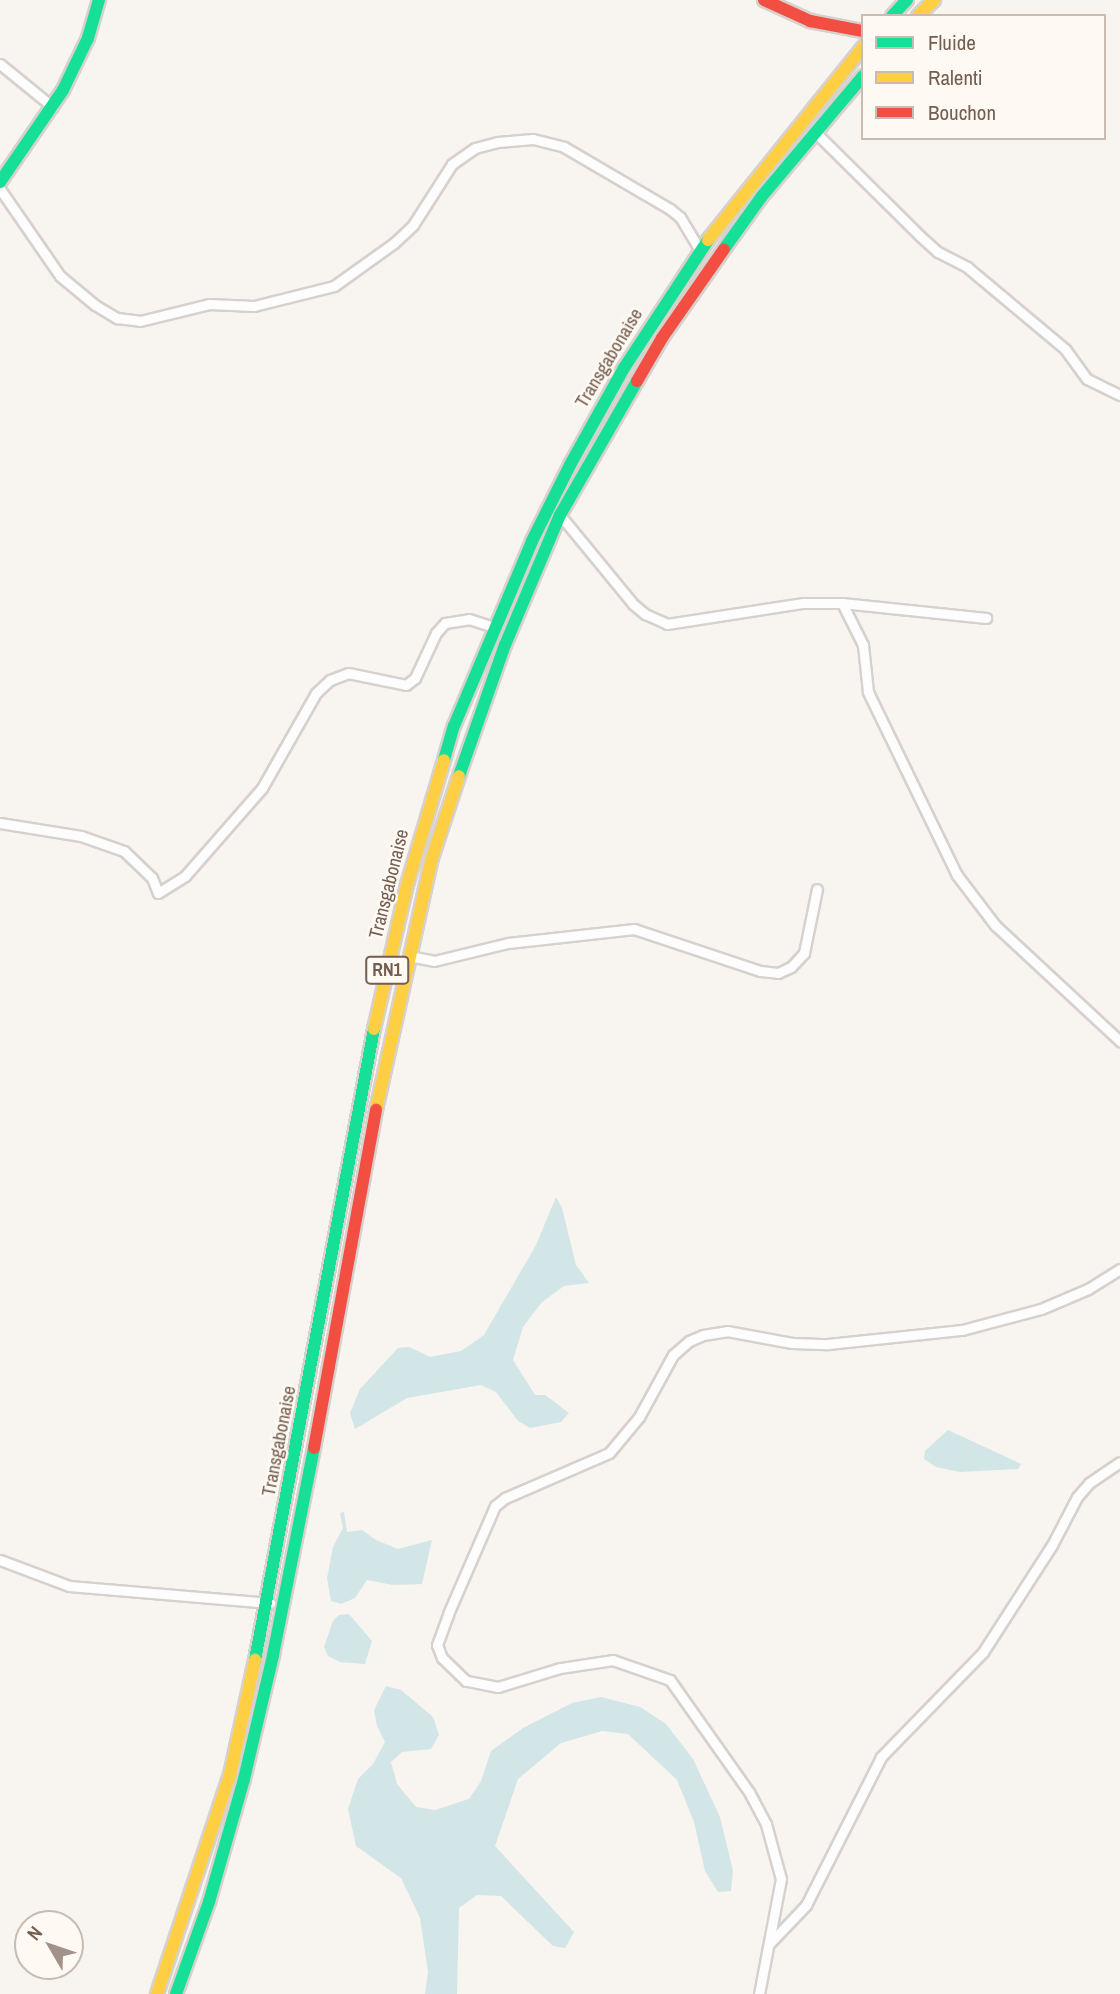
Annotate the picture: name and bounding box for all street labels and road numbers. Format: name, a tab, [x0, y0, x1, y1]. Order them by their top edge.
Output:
street label: Transgabonaise	[570, 304, 648, 412]
street label: Transgabonaise	[364, 827, 414, 941]
road number: RN1	[364, 956, 410, 985]
street label: Transgabonaise	[257, 1384, 301, 1498]

